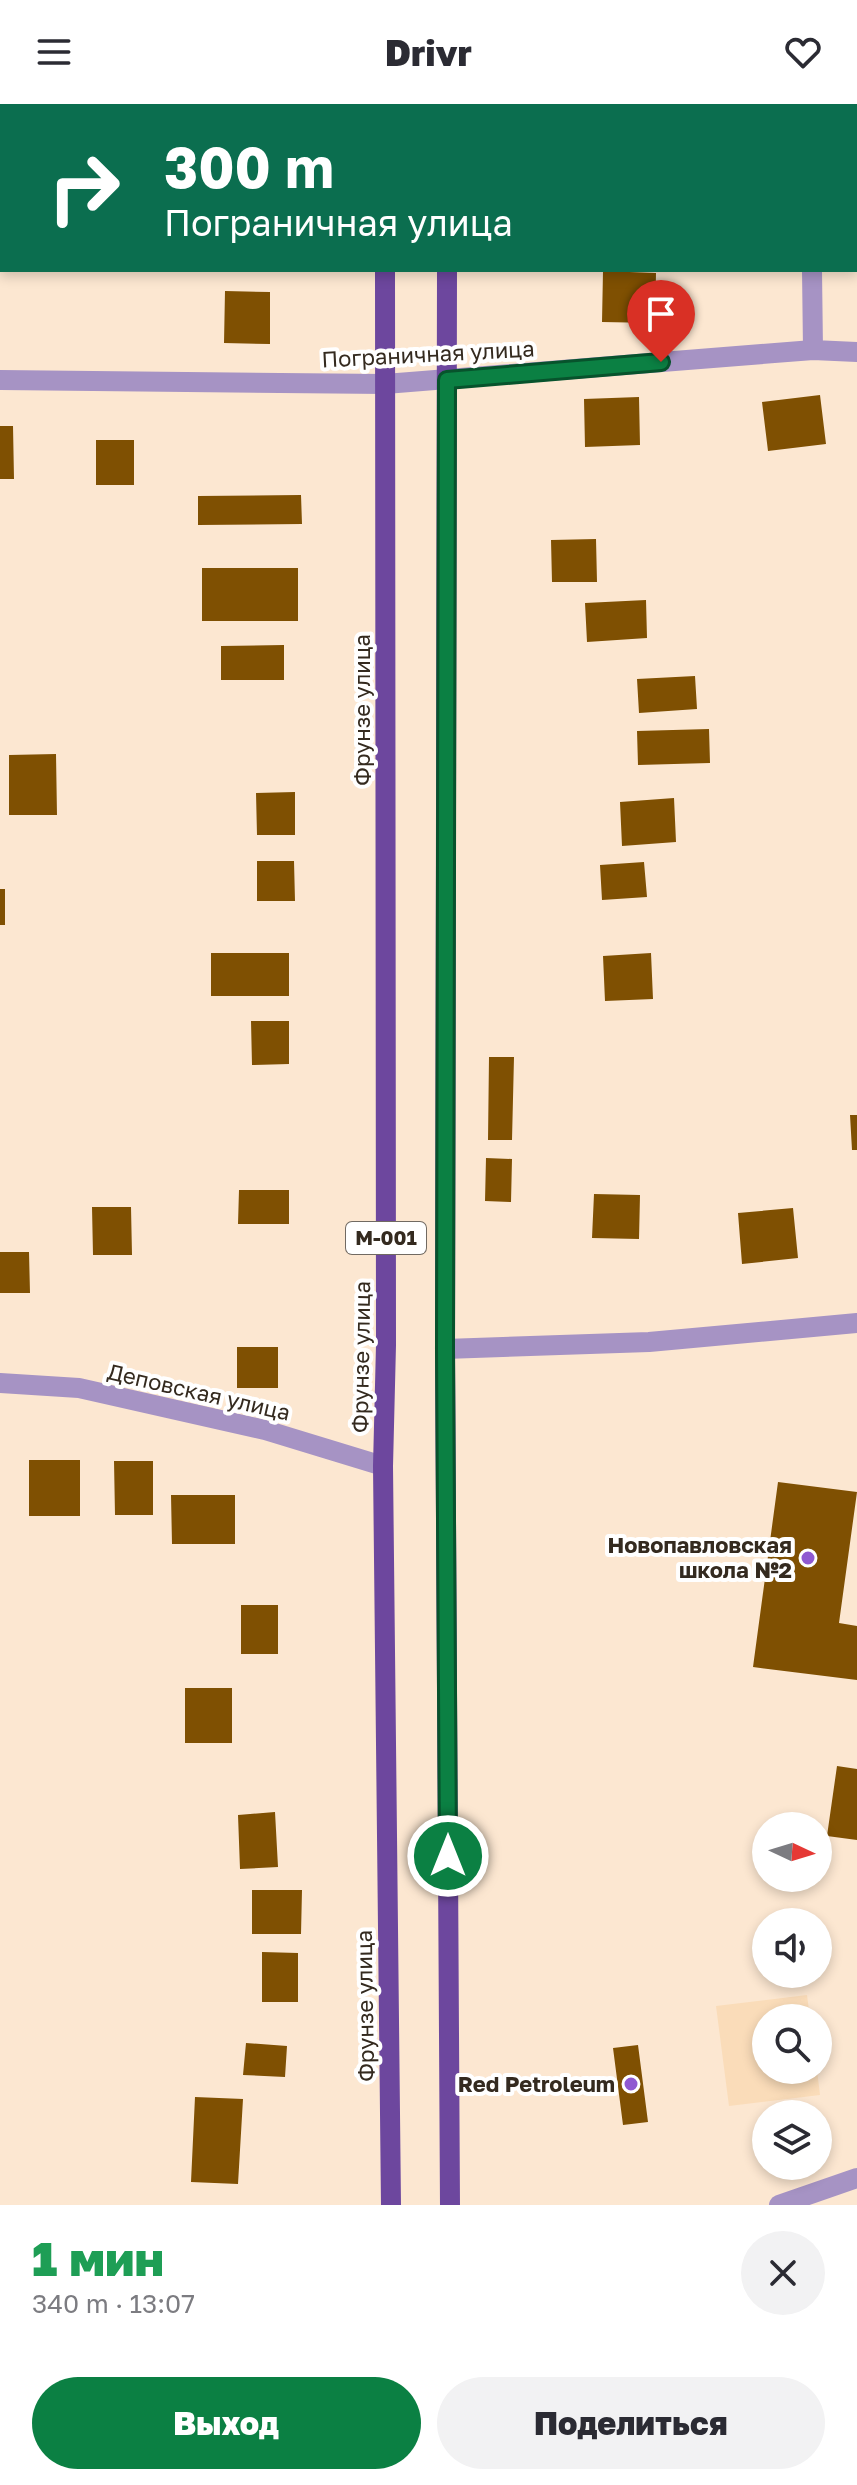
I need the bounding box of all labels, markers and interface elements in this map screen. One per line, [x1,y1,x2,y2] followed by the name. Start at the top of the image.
[32,30,76,74] icon: menu
[781,30,825,74] icon: heart
[385,31,472,74] text: Drivr
[164,133,334,200] text: 300 m
[32,136,136,240] icon: right
[164,201,513,244] text: Пограничная улица
[627,280,695,362] pin
[639,292,683,336] icon: arrive
[321,334,535,373] street label: Пограничная улица
[348,634,375,786] street label: Фрунзе улица
[346,1222,426,1254] road number: M-001
[346,1281,375,1433] street label: Фрунзе улица
[105,1357,293,1426] street label: Деповская улица
[608,1531,792,1583] place label: Новопавловская школа №2
[799,1549,817,1567] marker: Новопавловская школа №2
[752,1812,832,1892] north arrow
[752,1812,832,2180] map controls
[406,1814,490,1898] position arrow
[752,1908,832,1988] button: sound
[350,1930,379,2082] street label: Фрунзе улица
[752,2004,832,2084] button: search
[458,2070,615,2097] place label: Red Petroleum
[622,2075,640,2093] marker: Red Petroleum
[752,2100,832,2180] button: layers
[32,2229,164,2287] text: 1 мин
[741,2231,825,2315] button: close
[32,2288,195,2319] text: 340 m · 13:07
[32,2377,421,2469] button: Выход
[437,2377,825,2469] button: Поделиться

